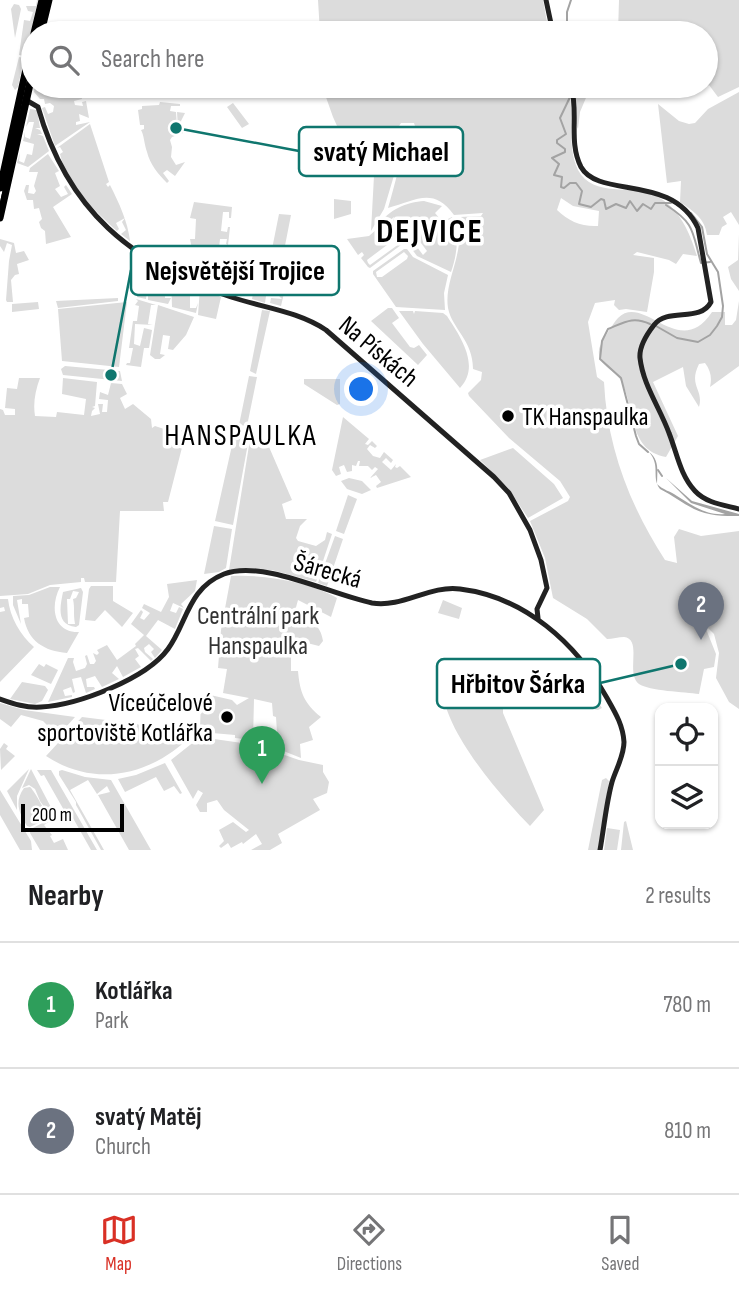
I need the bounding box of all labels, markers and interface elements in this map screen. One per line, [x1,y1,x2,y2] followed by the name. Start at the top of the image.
[21,21,718,98] search box
[45,41,83,79] icon: search
[101,44,204,75] text: Search here
[299,127,463,176] callout: svatý Michael
[313,136,449,169] text: svatý Michael
[376,212,484,252] district label: DEJVICE
[131,246,339,295] callout: Nejsvětější Trojice
[145,255,325,288] text: Nejsvětější Trojice
[332,310,424,394] street label: Na Pískách
[344,372,378,406] your location
[522,402,649,433] place label: TK Hanspaulka
[500,408,516,424] marker: TK Hanspaulka
[164,418,318,454] district label: HANSPAULKA
[290,547,365,596] street label: Šárecká
[678,582,724,640] pin: 2
[197,601,319,662] park label: Centrální park Hanspaulka
[437,659,600,708] callout: Hřbitov Šárka
[451,668,585,701] text: Hřbitov Šárka
[37,688,213,749] place label: Víceúčelové sportoviště Kotlářka
[655,703,718,829] map controls
[655,703,718,766] button: locate
[219,709,235,725] marker: Víceúčelové sportoviště Kotlářka
[239,726,285,784] pin: 1
[655,766,718,829] button: layers
[21,801,124,833] scale bar
[32,804,72,827] text: 200 m
[28,878,104,914] text: Nearby
[645,882,711,910] text: 2 results
[95,976,173,1007] text: Kotlářka
[46,991,56,1019] text: 1
[663,991,711,1019] text: 780 m
[95,1007,129,1035] text: Park
[95,1102,202,1133] text: svatý Matěj
[46,1117,56,1145] text: 2
[664,1117,711,1145] text: 810 m
[95,1133,151,1161] text: Church
[100,1211,138,1276] tab: Map
[337,1211,402,1276] tab: Directions
[601,1211,639,1276] tab: Saved

